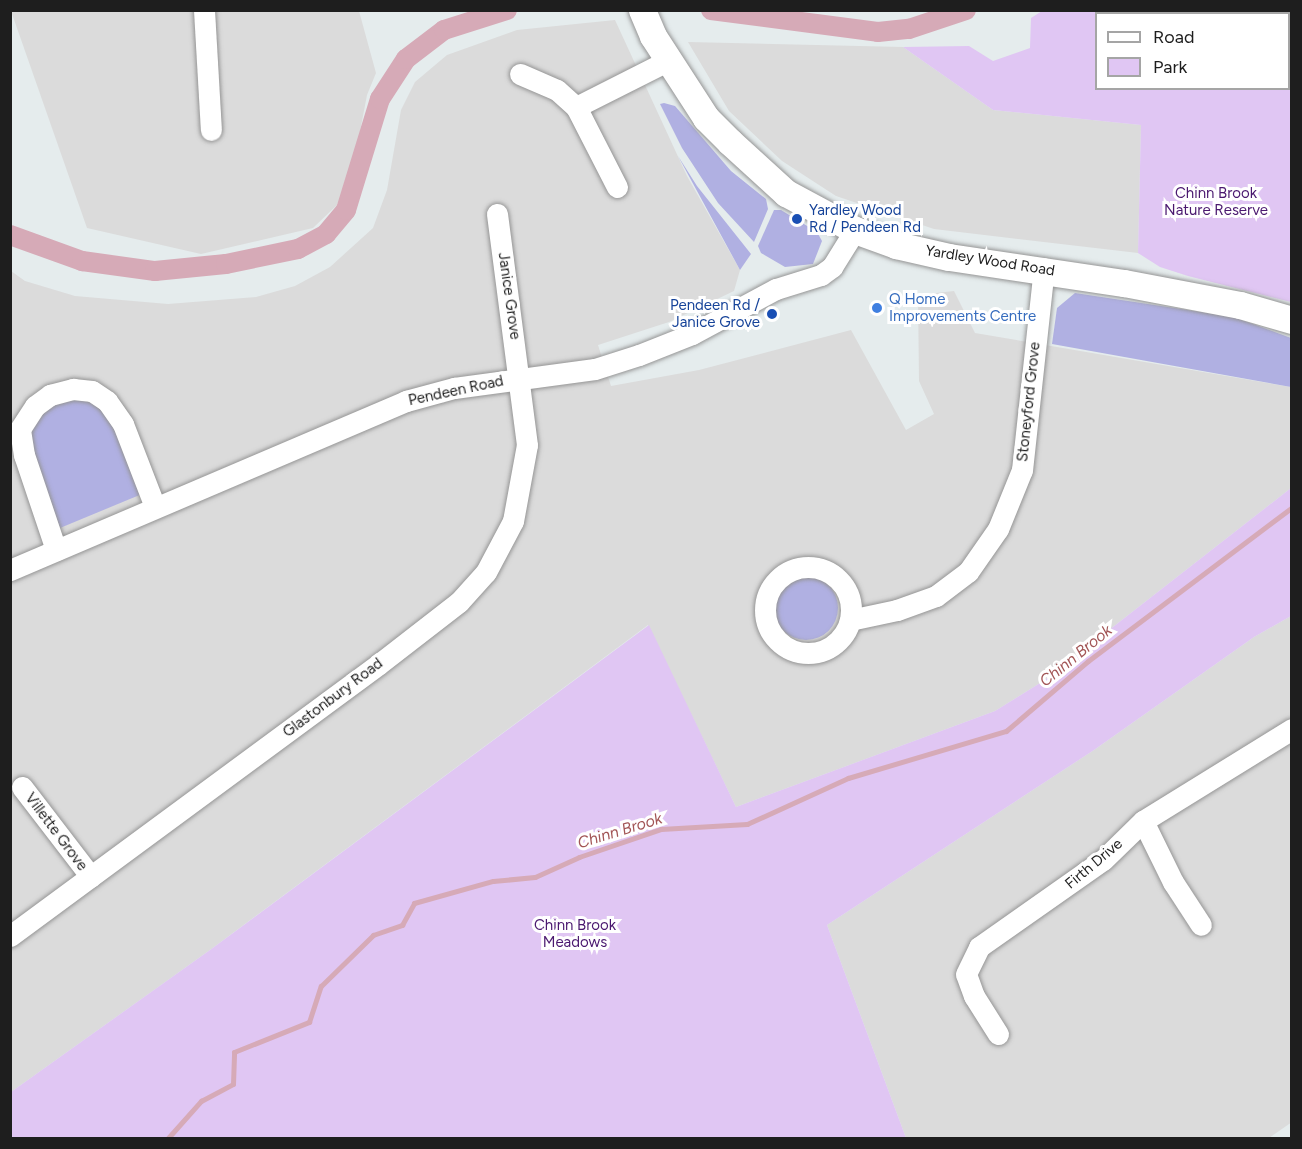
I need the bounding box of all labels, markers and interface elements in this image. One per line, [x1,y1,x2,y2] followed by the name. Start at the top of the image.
[1095,12,1290,90] legend
[1153,26,1194,48] text: Road
[1153,56,1187,78] text: Park
[1164,184,1268,219] park label: Chinn Brook Nature Reserve
[809,201,921,236] place label: Yardley Wood Rd / Pendeen Rd
[790,212,804,226] marker: Yardley Wood Rd / Pendeen Rd
[924,242,1056,280] street label: Yardley Wood Road
[494,251,524,341] street label: Janice Grove
[889,290,1036,325] place label: Q Home Improvements Centre
[670,296,760,331] place label: Pendeen Rd / Janice Grove
[870,301,884,315] marker: Q Home Improvements Centre
[765,307,779,321] marker: Pendeen Rd / Janice Grove
[1014,341,1044,463] street label: Stoneyford Grove
[407,372,505,410] street label: Pendeen Road
[1036,621,1116,691] water label: Chinn Brook
[280,655,386,741] street label: Glastonbury Road
[21,790,91,874] street label: Villette Grove
[575,809,665,853] water label: Chinn Brook
[1062,835,1126,893] street label: Firth Drive
[534,916,616,951] park label: Chinn Brook Meadows

